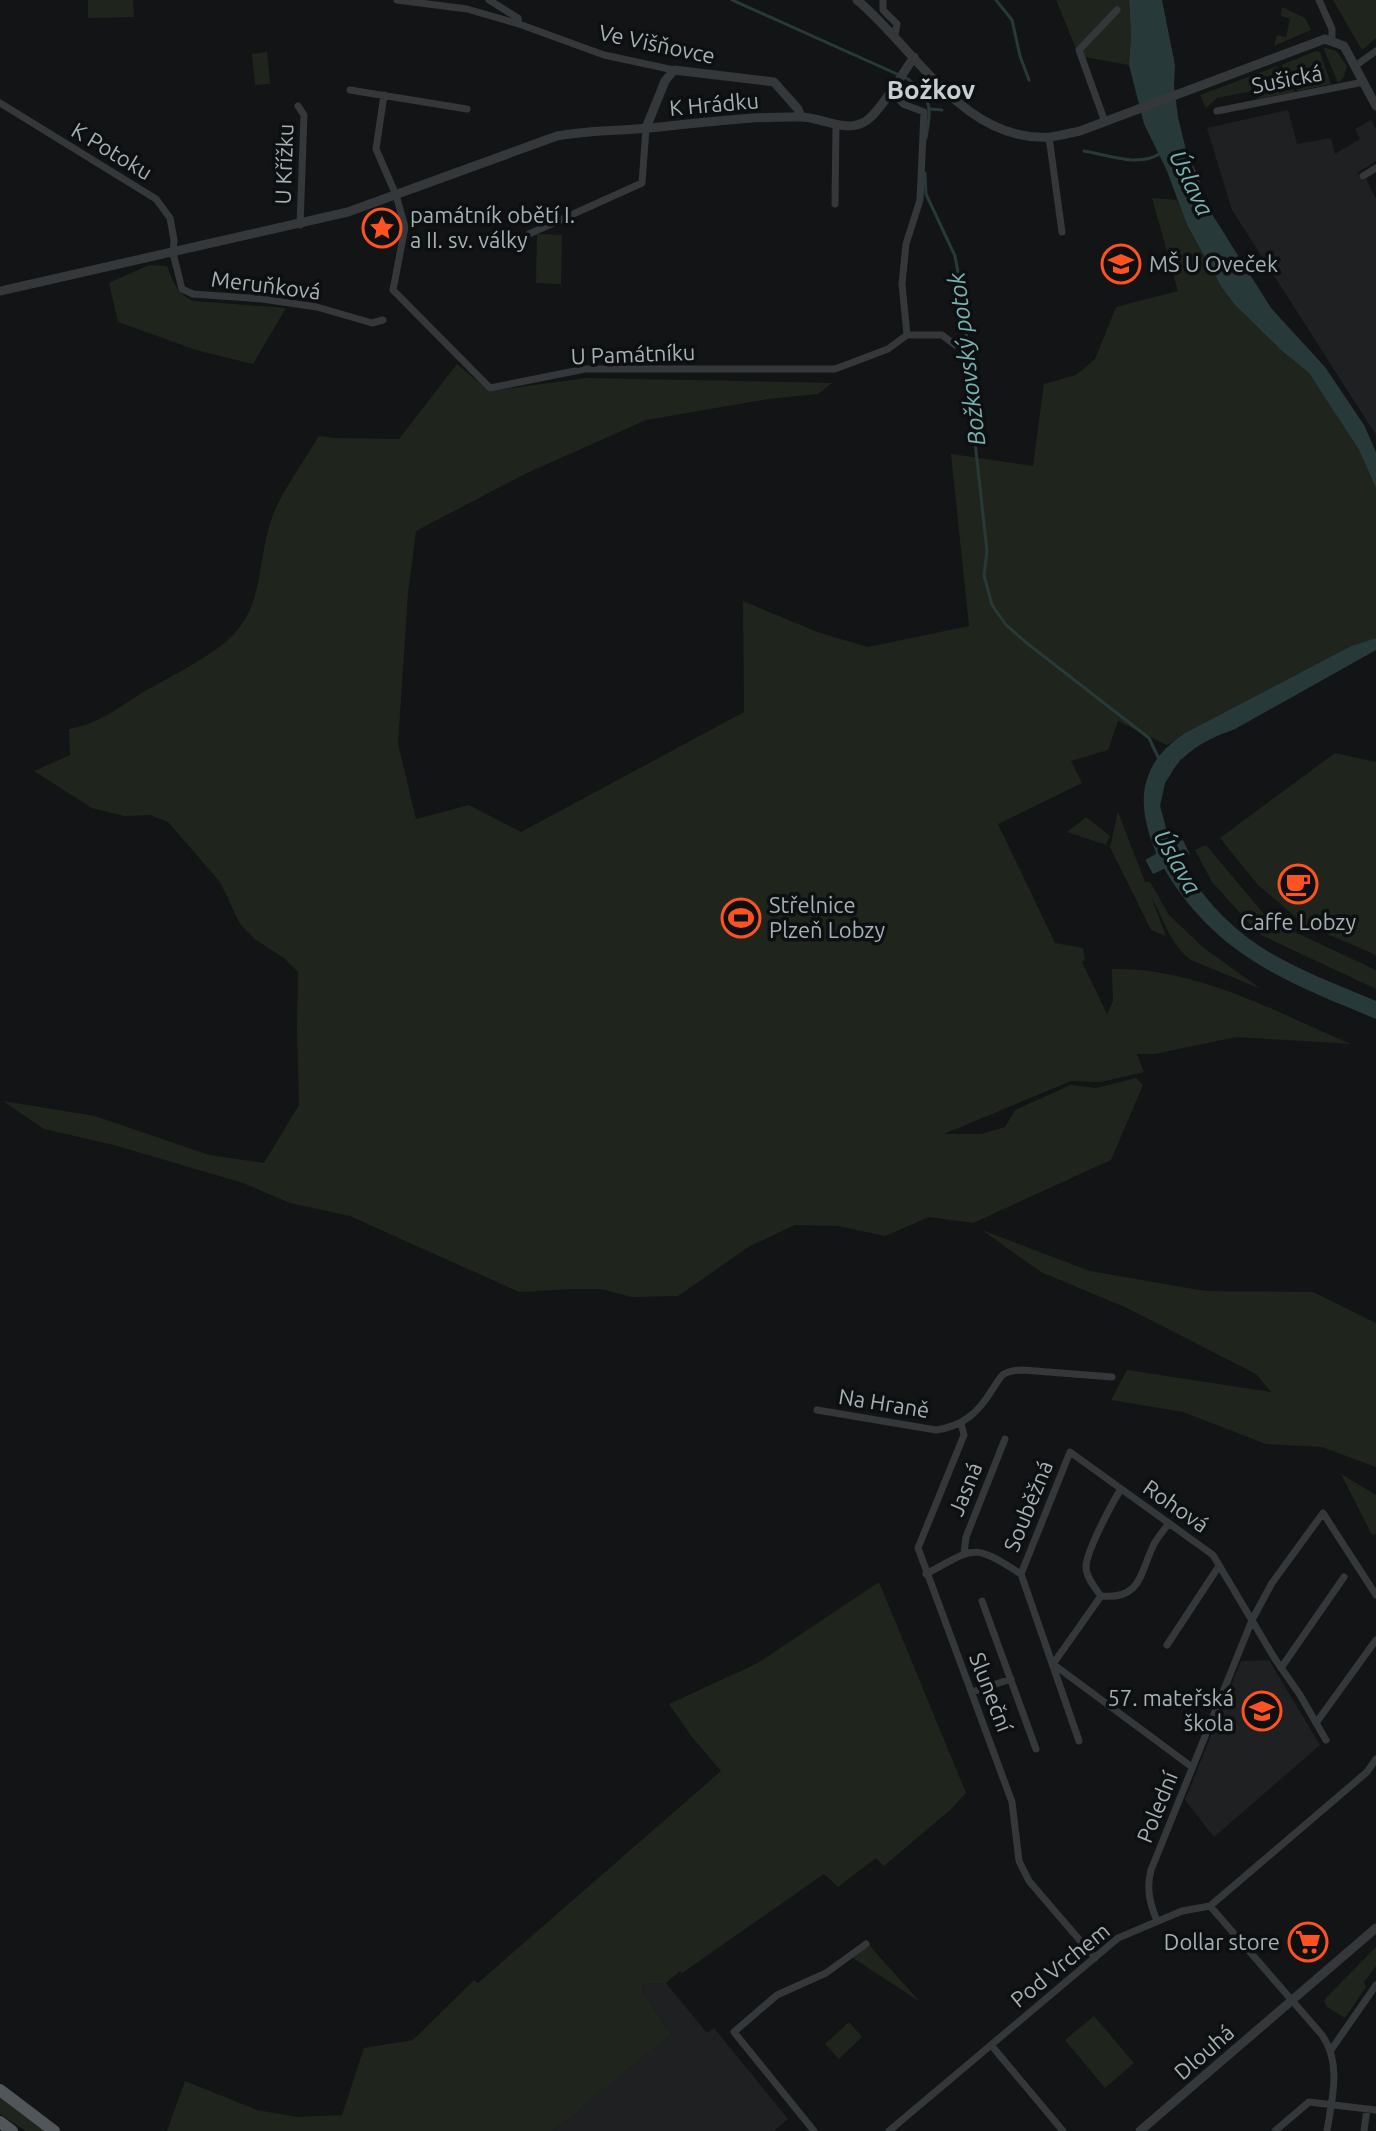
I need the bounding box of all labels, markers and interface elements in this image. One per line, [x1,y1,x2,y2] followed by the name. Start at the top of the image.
[597,19,718,68] street label: Ve Višňovce
[1249,59,1324,98] street label: Sušická
[887,75,975,104] district label: Božkov
[668,87,760,120] street label: K Hrádku
[68,117,157,184] street label: K Potoku
[270,123,297,205] street label: U Křížku
[1164,145,1220,220] water label: Úslava
[410,202,575,252] place label: památník obětí I. a II. sv. války
[361,207,403,249] place icon: památník obětí I. a II. sv. války
[1100,243,1142,285] school or university icon: MŠ U Oveček
[1149,251,1278,276] place label: MŠ U Oveček
[210,265,322,304] street label: Meruňková
[942,270,991,447] water label: Božkovský potok
[570,339,696,368] street label: U Památníku
[1148,824,1207,899] water label: Úslava
[1277,863,1319,905] cafe icon: Caffe Lobzy
[769,892,886,942] place label: Střelnice Plzeň Lobzy
[720,897,762,939] sports icon: Střelnice Plzeň Lobzy
[1240,909,1357,934] place label: Caffe Lobzy
[837,1383,931,1422] street label: Na Hraně
[998,1457,1057,1555] street label: Souběžná
[943,1458,987,1519] street label: Jasná
[1139,1474,1214,1537] street label: Rohová
[965,1649,1018,1736] street label: Sluneční
[1107,1685,1234,1735] place label: 57. mateřská škola
[1241,1690,1283,1732] school or university icon: 57. mateřská škola
[1131,1767,1182,1846] street label: Polední
[1005,1917,1114,2012] street label: Pod Vrchem
[1287,1921,1329,1963] supermarket icon: Dollar store
[1164,1929,1280,1954] place label: Dollar store
[1169,2019,1239,2084] street label: Dlouhá

